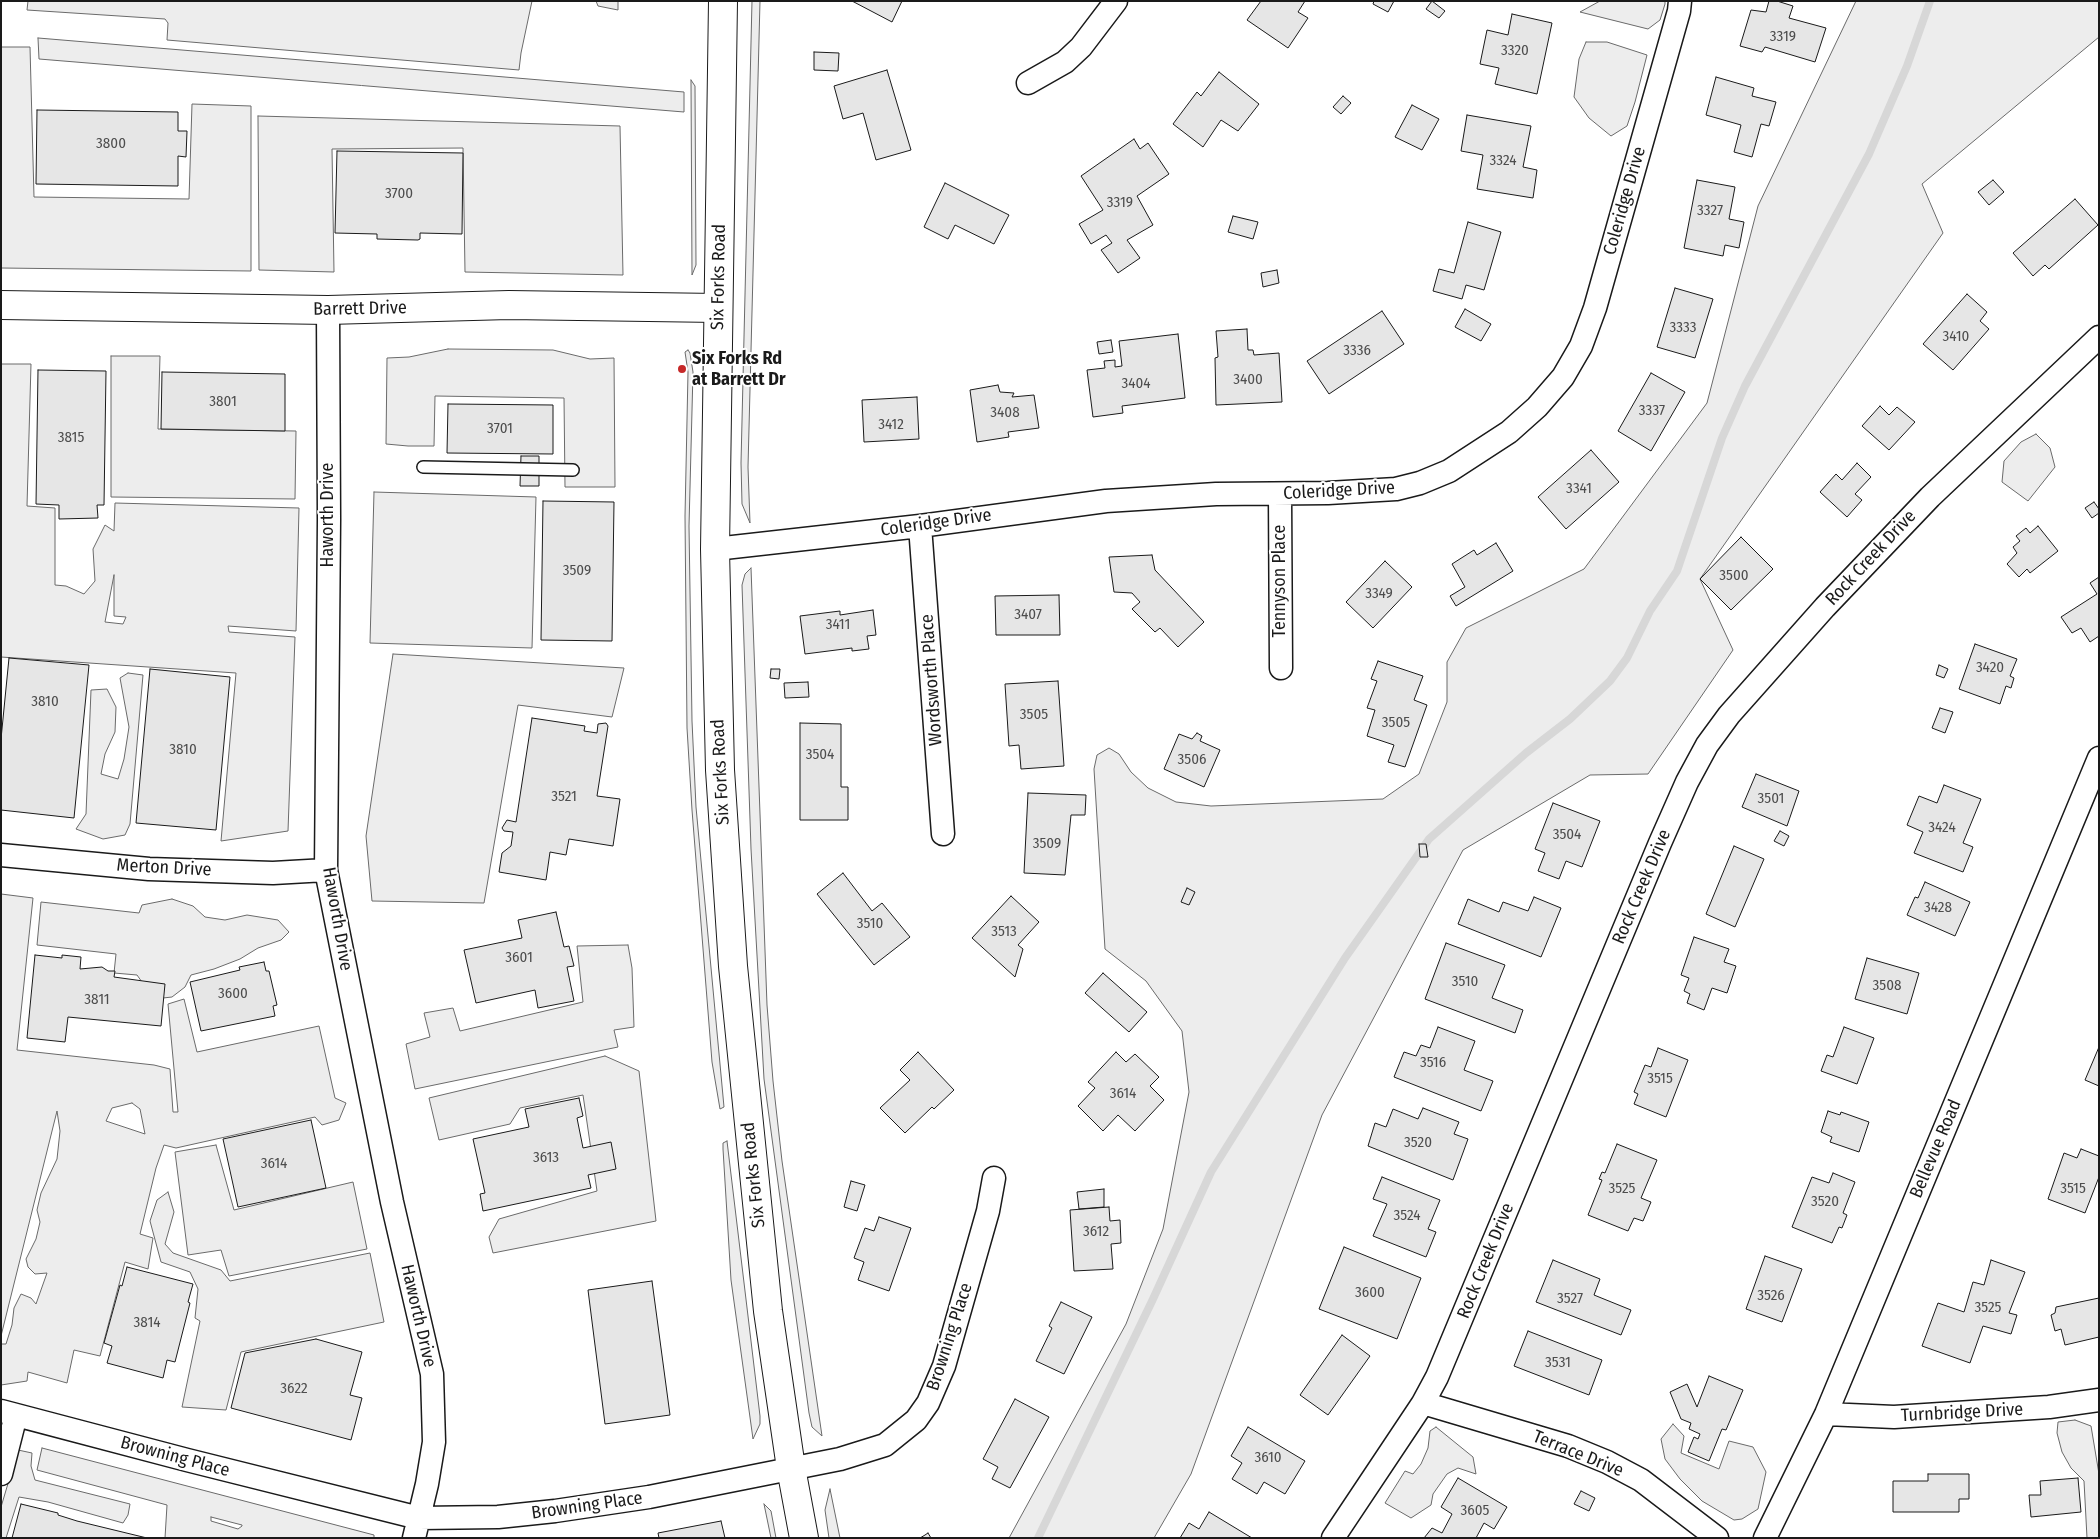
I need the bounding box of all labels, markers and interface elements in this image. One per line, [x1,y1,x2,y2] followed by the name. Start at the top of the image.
[1770,28,1796,46] house number: 3319
[1501,42,1529,60] house number: 3320
[96,135,126,153] house number: 3800
[1599,144,1651,258] street label: Coleridge Drive
[1490,152,1516,170] house number: 3324
[385,185,413,203] house number: 3700
[1107,194,1133,212] house number: 3319
[1697,202,1723,220] house number: 3327
[707,224,731,330] street label: Six Forks Road
[313,297,407,321] street label: Barrett Drive
[1669,319,1697,337] house number: 3333
[1943,328,1969,346] house number: 3410
[1343,342,1371,360] house number: 3336
[692,348,786,390] place label: Six Forks Rd at Barrett Dr
[676,363,688,375] marker: Six Forks Rd at Barrett Dr
[1233,371,1263,389] house number: 3400
[1121,375,1151,393] house number: 3404
[209,393,237,411] house number: 3801
[1639,402,1665,420] house number: 3337
[990,404,1020,422] house number: 3408
[878,416,904,434] house number: 3412
[487,420,513,438] house number: 3701
[58,429,84,447] house number: 3815
[317,463,339,567] street label: Haworth Drive
[1283,477,1395,505] street label: Coleridge Drive
[1566,480,1592,498] house number: 3341
[879,505,993,541] street label: Coleridge Drive
[1821,506,1921,610] street label: Rock Creek Drive
[1269,525,1291,637] street label: Tennyson Place
[563,562,591,580] house number: 3509
[1719,567,1749,585] house number: 3500
[1365,585,1393,603] house number: 3349
[1014,606,1042,624] house number: 3407
[917,613,947,747] street label: Wordsworth Place
[826,616,850,634] house number: 3411
[1976,659,2004,677] house number: 3420
[31,693,59,711] house number: 3810
[1020,706,1048,724] house number: 3505
[1382,714,1410,732] house number: 3505
[707,718,735,826] street label: Six Forks Road
[169,741,197,759] house number: 3810
[806,746,834,764] house number: 3504
[1178,751,1206,769] house number: 3506
[551,788,577,806] house number: 3521
[1758,790,1784,808] house number: 3501
[1928,819,1956,837] house number: 3424
[1553,826,1581,844] house number: 3504
[1608,826,1676,948] street label: Rock Creek Drive
[1033,835,1061,853] house number: 3509
[116,855,212,881] street label: Merton Drive
[317,865,357,973] street label: Haworth Drive
[1924,899,1952,917] house number: 3428
[857,915,883,933] house number: 3510
[991,923,1017,941] house number: 3513
[505,949,533,967] house number: 3601
[1452,973,1478,991] house number: 3510
[1873,977,1901,995] house number: 3508
[218,985,248,1003] house number: 3600
[84,991,110,1009] house number: 3811
[1420,1054,1446,1072] house number: 3516
[1647,1070,1673,1088] house number: 3515
[1110,1085,1136,1103] house number: 3614
[1906,1097,1966,1201] street label: Bellevue Road
[738,1121,770,1229] street label: Six Forks Road
[1404,1134,1432,1152] house number: 3520
[533,1149,559,1167] house number: 3613
[261,1155,287,1173] house number: 3614
[1609,1180,1635,1198] house number: 3525
[2060,1180,2086,1198] house number: 3515
[1811,1193,1839,1211] house number: 3520
[1453,1200,1519,1322] street label: Rock Creek Drive
[1393,1207,1421,1225] house number: 3524
[1083,1223,1109,1241] house number: 3612
[396,1262,440,1370] street label: Haworth Drive
[922,1280,978,1394] street label: Browning Place
[1355,1284,1385,1302] house number: 3600
[1757,1287,1785,1305] house number: 3526
[1557,1290,1583,1308] house number: 3527
[1975,1299,2001,1317] house number: 3525
[134,1314,160,1332] house number: 3814
[1545,1354,1571,1372] house number: 3531
[280,1380,308,1398] house number: 3622
[1900,1399,2024,1427] street label: Turnbridge Drive
[1530,1426,1626,1482] street label: Terrace Drive
[118,1432,232,1482] street label: Browning Place
[1254,1449,1282,1467] house number: 3610
[530,1488,644,1524] street label: Browning Place
[1461,1502,1489,1520] house number: 3605

